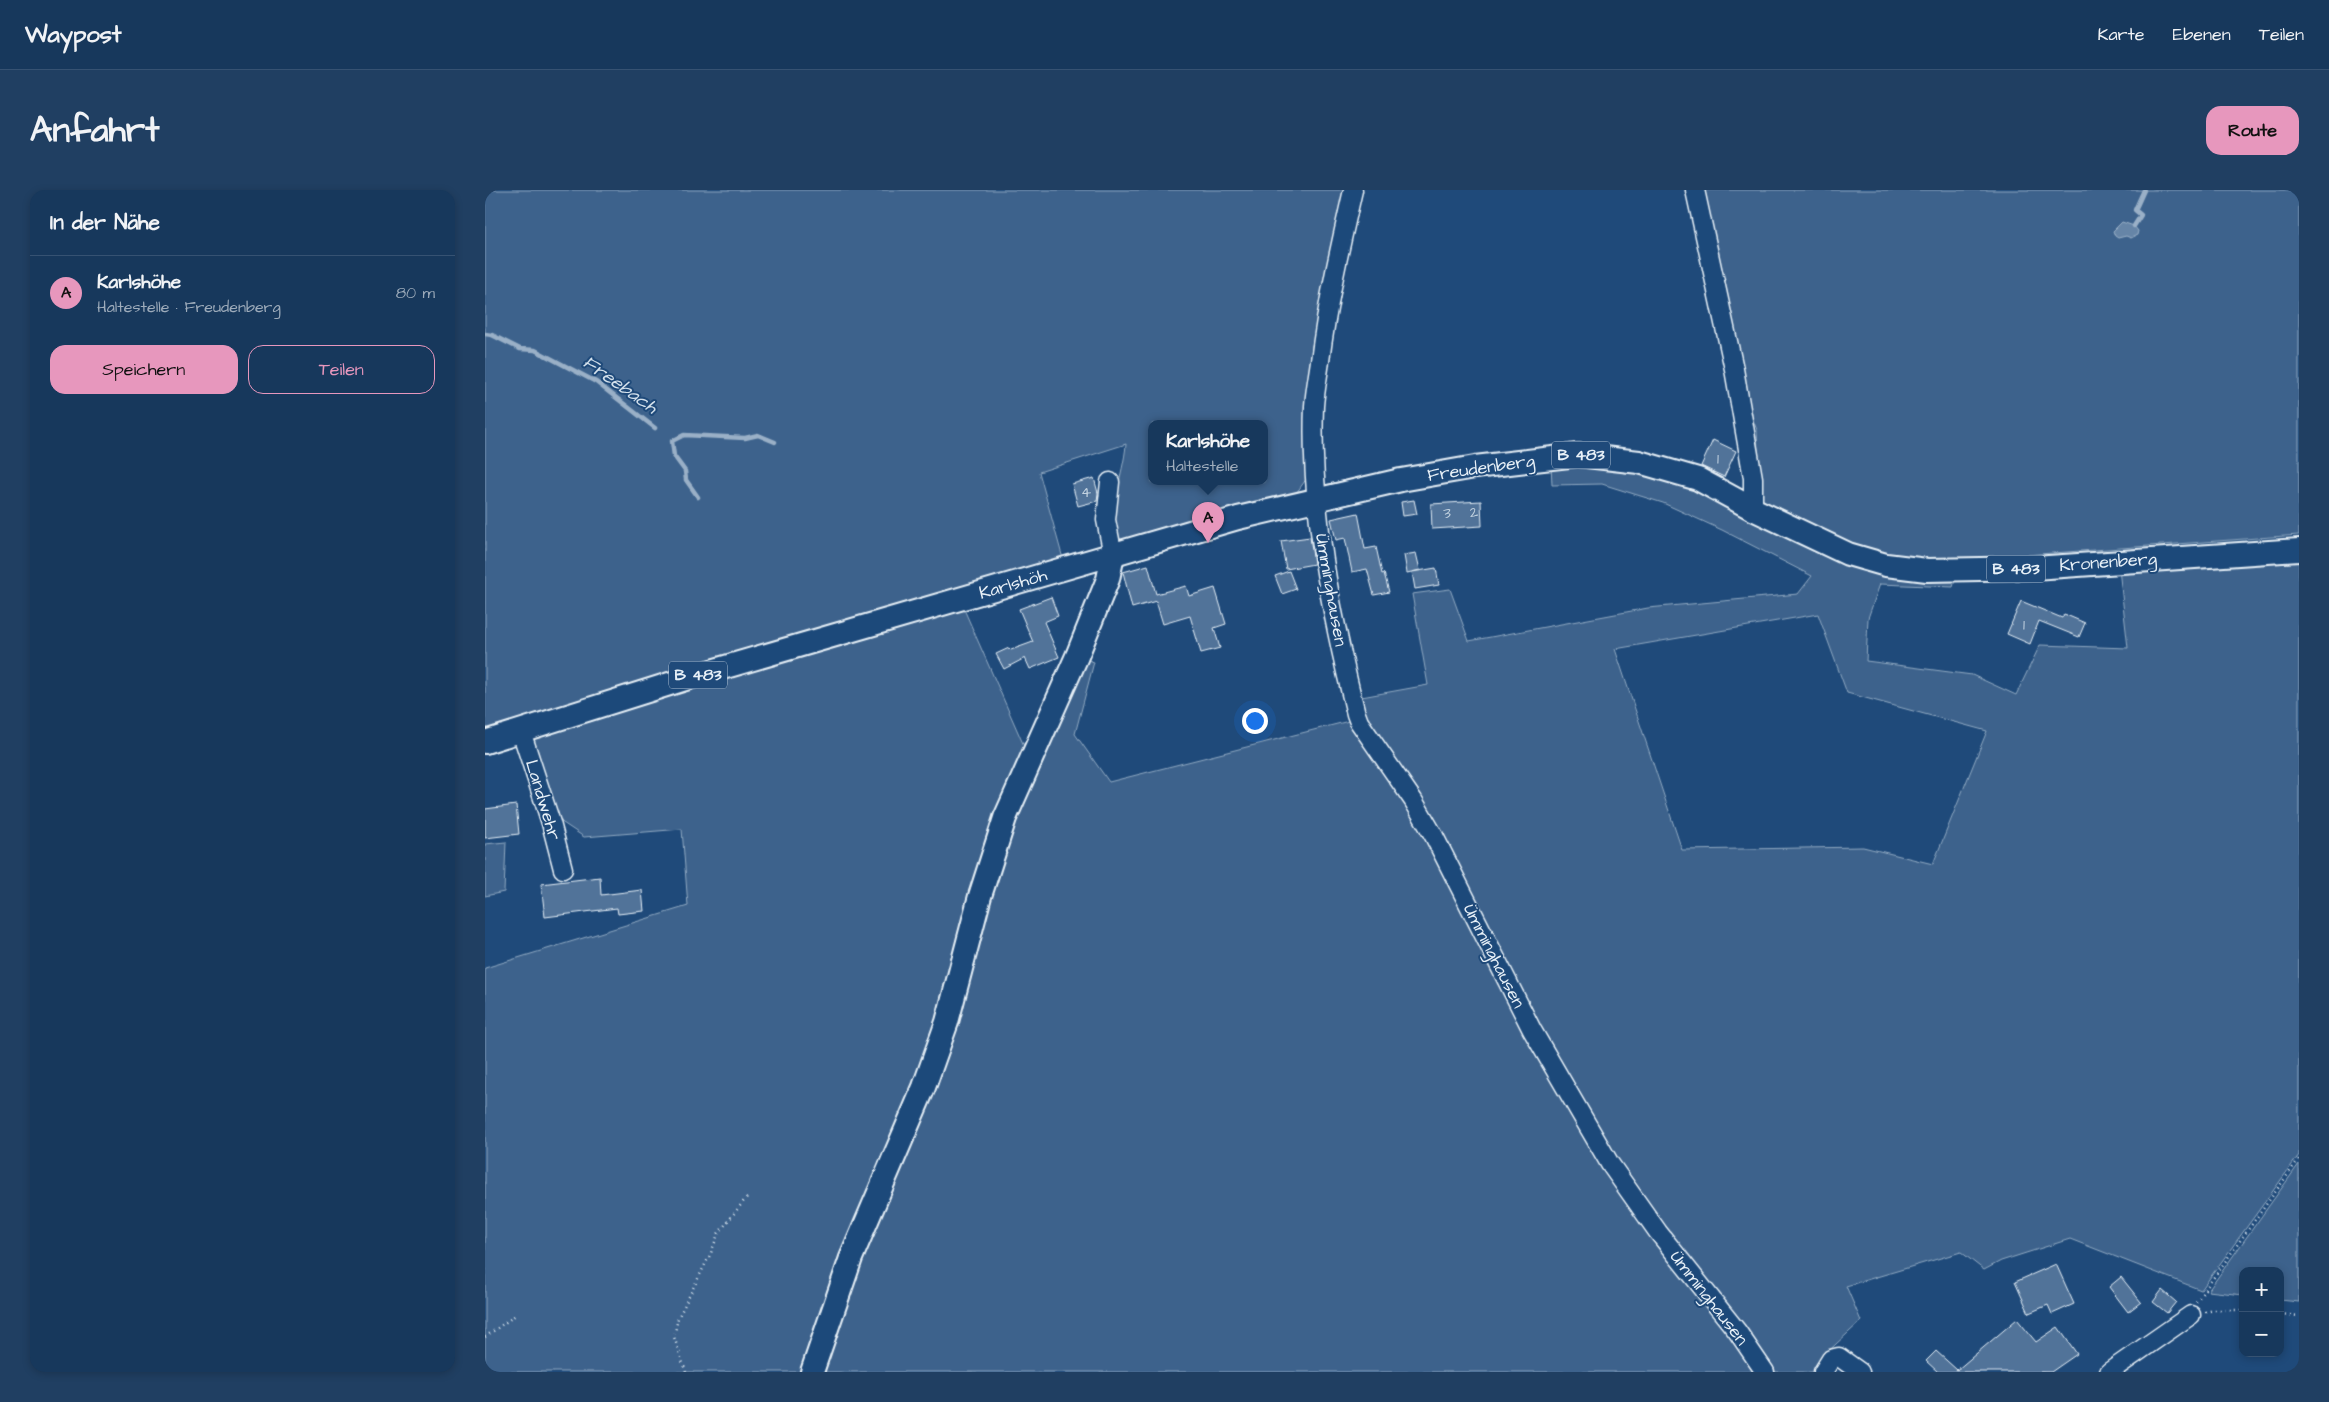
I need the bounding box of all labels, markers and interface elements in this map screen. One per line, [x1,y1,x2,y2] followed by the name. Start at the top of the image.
[25,18,122,52] text: Waypost
[2097,22,2145,47] text: Karte
[2173,22,2231,47] text: Ebenen
[2259,22,2304,47] text: Teilen
[30,106,159,155] text: Anfahrt
[2206,106,2299,155] button: Route
[50,208,160,237] text: In der Nähe
[97,269,181,296] text: Karlshöhe
[61,282,71,304] text: A
[396,282,435,304] text: 80 m
[97,296,281,318] text: Haltestelle · Freudenberg
[50,345,238,394] button: Speichern
[248,345,435,394] button: Teilen
[577,349,664,422] water label: Freebach
[1148,420,1268,485] popup
[1166,428,1250,455] text: Karlshöhe
[1552,442,1610,468] road number: B 483
[1426,448,1537,489] street label: Freudenberg
[1717,449,1719,470] house number: 1
[1166,455,1238,477] text: Haltestelle
[1081,482,1091,503] house number: 4
[1192,502,1224,543] pin: A
[1470,502,1479,523] house number: 2
[1443,503,1451,524] house number: 3
[1308,532,1353,649] street label: Ümminghausen
[2058,546,2158,579] street label: Kronenberg
[1987,556,2045,582] road number: B 483
[976,562,1050,606] street label: Karlshöh
[2023,615,2025,636] house number: 1
[669,662,727,688] road number: B 483
[1242,708,1268,734] your location
[519,757,567,843] street label: Landwehr
[1456,899,1531,1013] street label: Ümminghausen
[1663,1245,1754,1351] street label: Ümminghausen
[2239,1267,2284,1357] map controls
[2239,1267,2284,1312] button: +
[2239,1312,2284,1357] button: −

